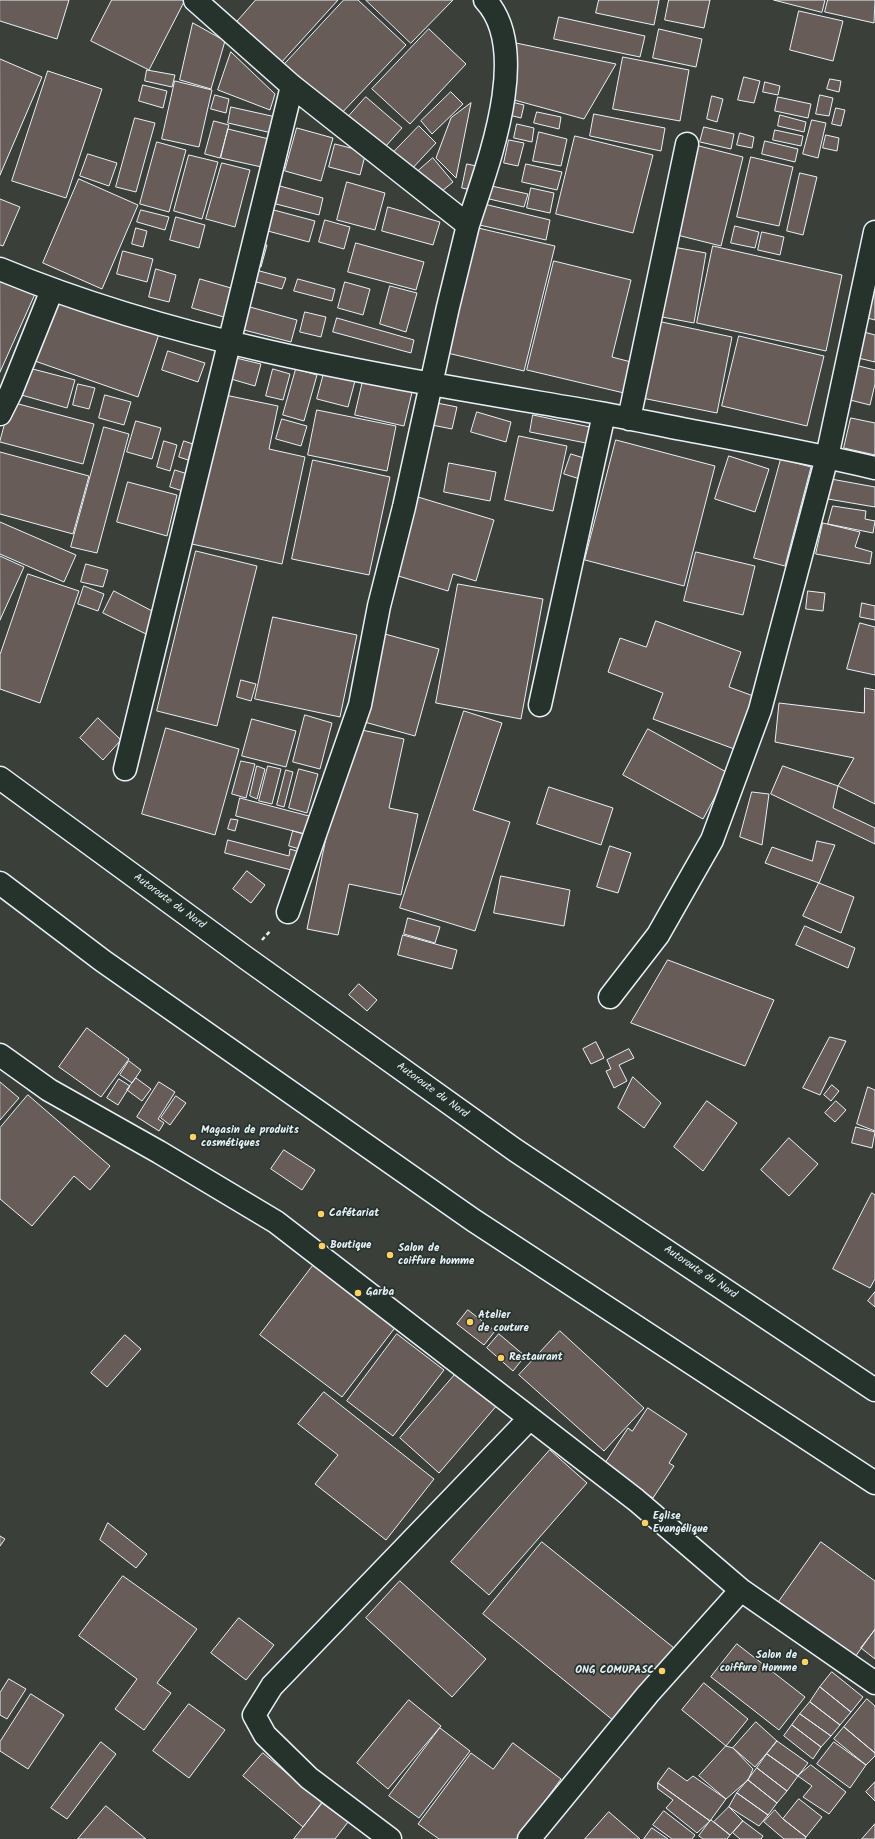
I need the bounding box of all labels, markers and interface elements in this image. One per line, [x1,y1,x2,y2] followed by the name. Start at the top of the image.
[131,872,207,932] street label: Autoroute du Nord
[394,1061,470,1121] street label: Autoroute du Nord
[201,1124,299,1150] place label: Magasin de produits cosmétiques
[188,1132,198,1142] marker: Magasin de produits cosmétiques
[329,1207,379,1221] place label: Cafétariat
[316,1209,326,1219] marker: Cafétariat
[330,1239,371,1253] place label: Boutique
[317,1241,327,1251] marker: Boutique
[398,1242,474,1268] place label: Salon de coiffure homme
[661,1244,739,1302] street label: Autoroute du Nord
[385,1250,395,1260] marker: Salon de coiffure homme
[366,1286,394,1300] place label: Garba
[353,1288,363,1298] marker: Garba
[478,1309,529,1335] place label: Atelier de couture
[465,1317,475,1327] marker: Atelier de couture
[509,1351,563,1365] place label: Restaurant
[496,1353,506,1363] marker: Restaurant
[653,1510,708,1536] place label: Eglise Evangélique
[640,1518,650,1528] marker: Eglise Evangélique
[720,1649,797,1675] place label: Salon de coiffure Homme
[800,1657,810,1667] marker: Salon de coiffure Homme
[575,1664,654,1678] place label: ONG COMUPASC
[657,1666,667,1676] marker: ONG COMUPASC

